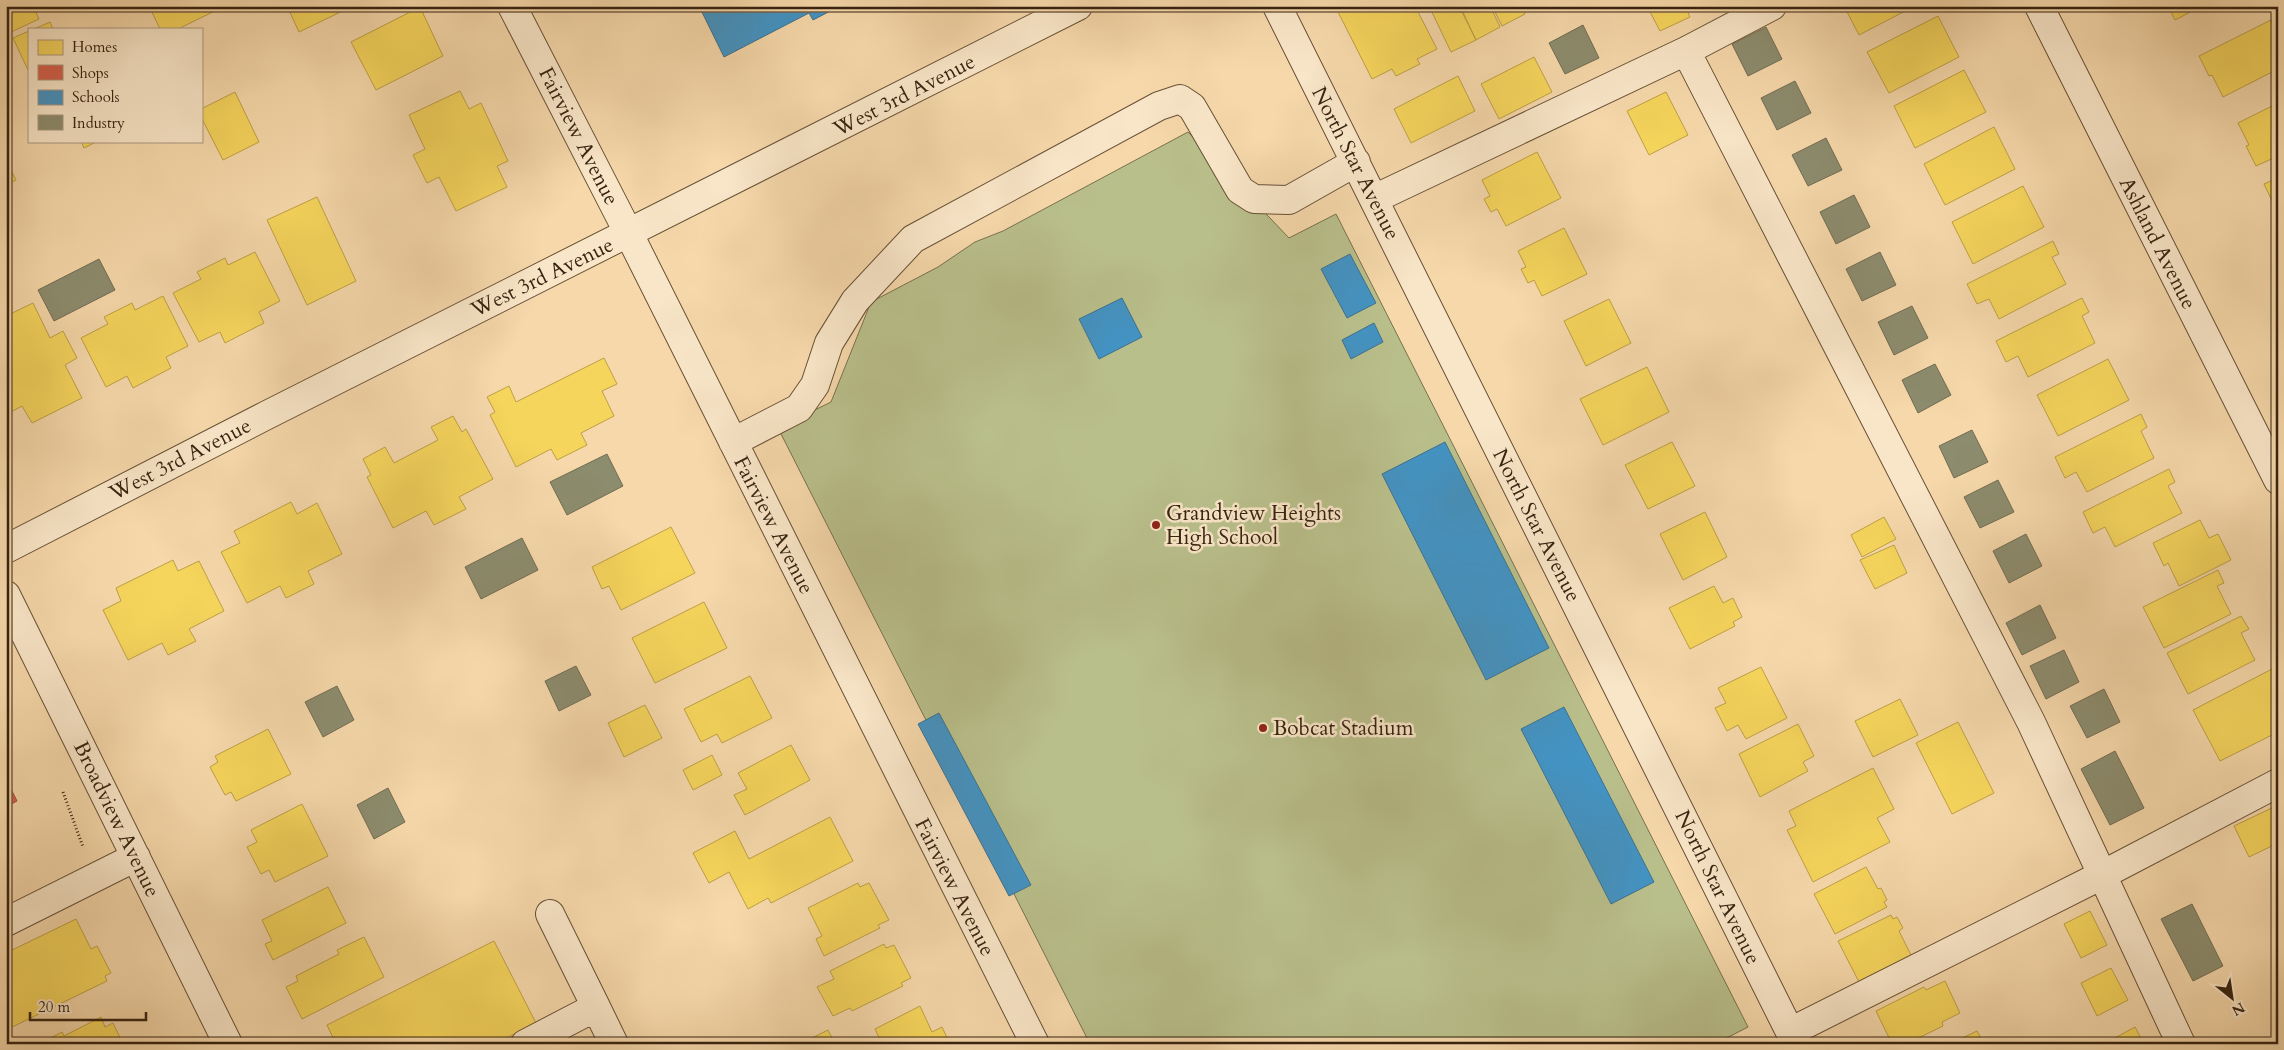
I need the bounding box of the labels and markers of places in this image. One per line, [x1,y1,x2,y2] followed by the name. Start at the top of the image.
[1166,499,1341,552] place label: Grandview Heights High School
[1150,519,1162,531] marker: Grandview Heights High School
[1273,714,1414,743] place label: Bobcat Stadium
[1257,722,1269,734] marker: Bobcat Stadium

